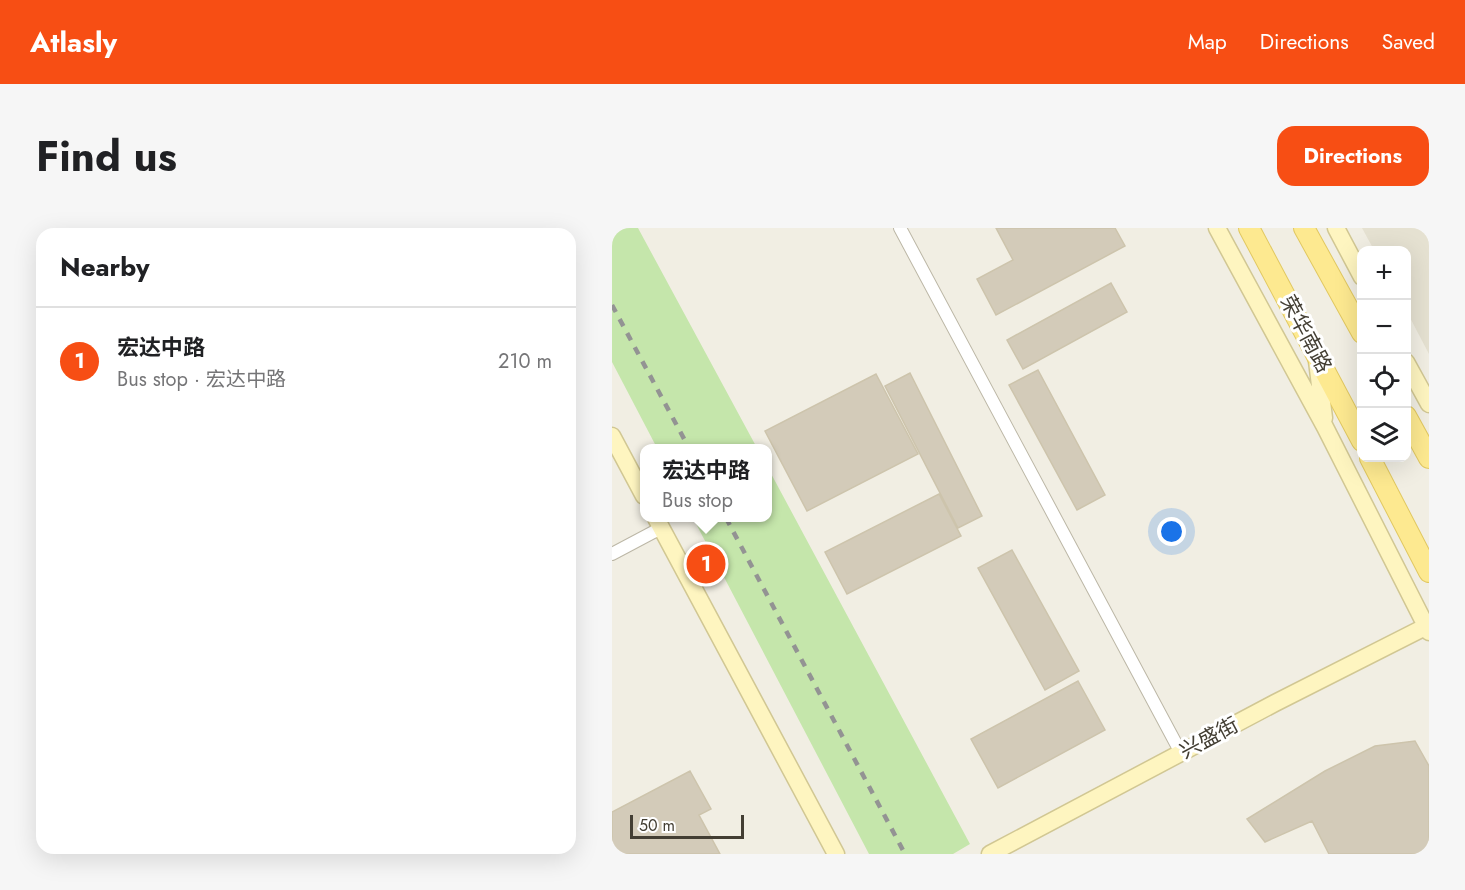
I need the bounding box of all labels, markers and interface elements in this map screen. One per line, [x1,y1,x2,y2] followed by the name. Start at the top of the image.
[30,22,117,63] text: Atlasly
[1188,27,1227,57] text: Map
[1260,27,1349,57] text: Directions
[1382,27,1435,57] text: Saved
[36,126,177,187] text: Find us
[1277,126,1429,186] button: Directions
[1357,246,1411,462] map controls
[1357,246,1411,300] button: +
[60,248,149,286] text: Nearby
[1273,290,1339,378] street label: 荣华南路
[1357,300,1411,354] button: −
[117,331,205,363] text: 宏达中路
[74,347,85,376] text: 1
[498,347,552,376] text: 210 m
[1357,354,1411,408] button: locate
[117,365,286,394] text: Bus stop · 宏达中路
[1357,408,1411,462] button: layers
[640,444,772,522] popup
[662,454,750,486] text: 宏达中路
[662,486,733,515] text: Bus stop
[1157,517,1186,546] your location
[686,542,725,586] pin: 1
[1174,710,1244,766] street label: 兴盛街
[630,812,744,840] scale bar
[639,814,675,837] text: 50 m

